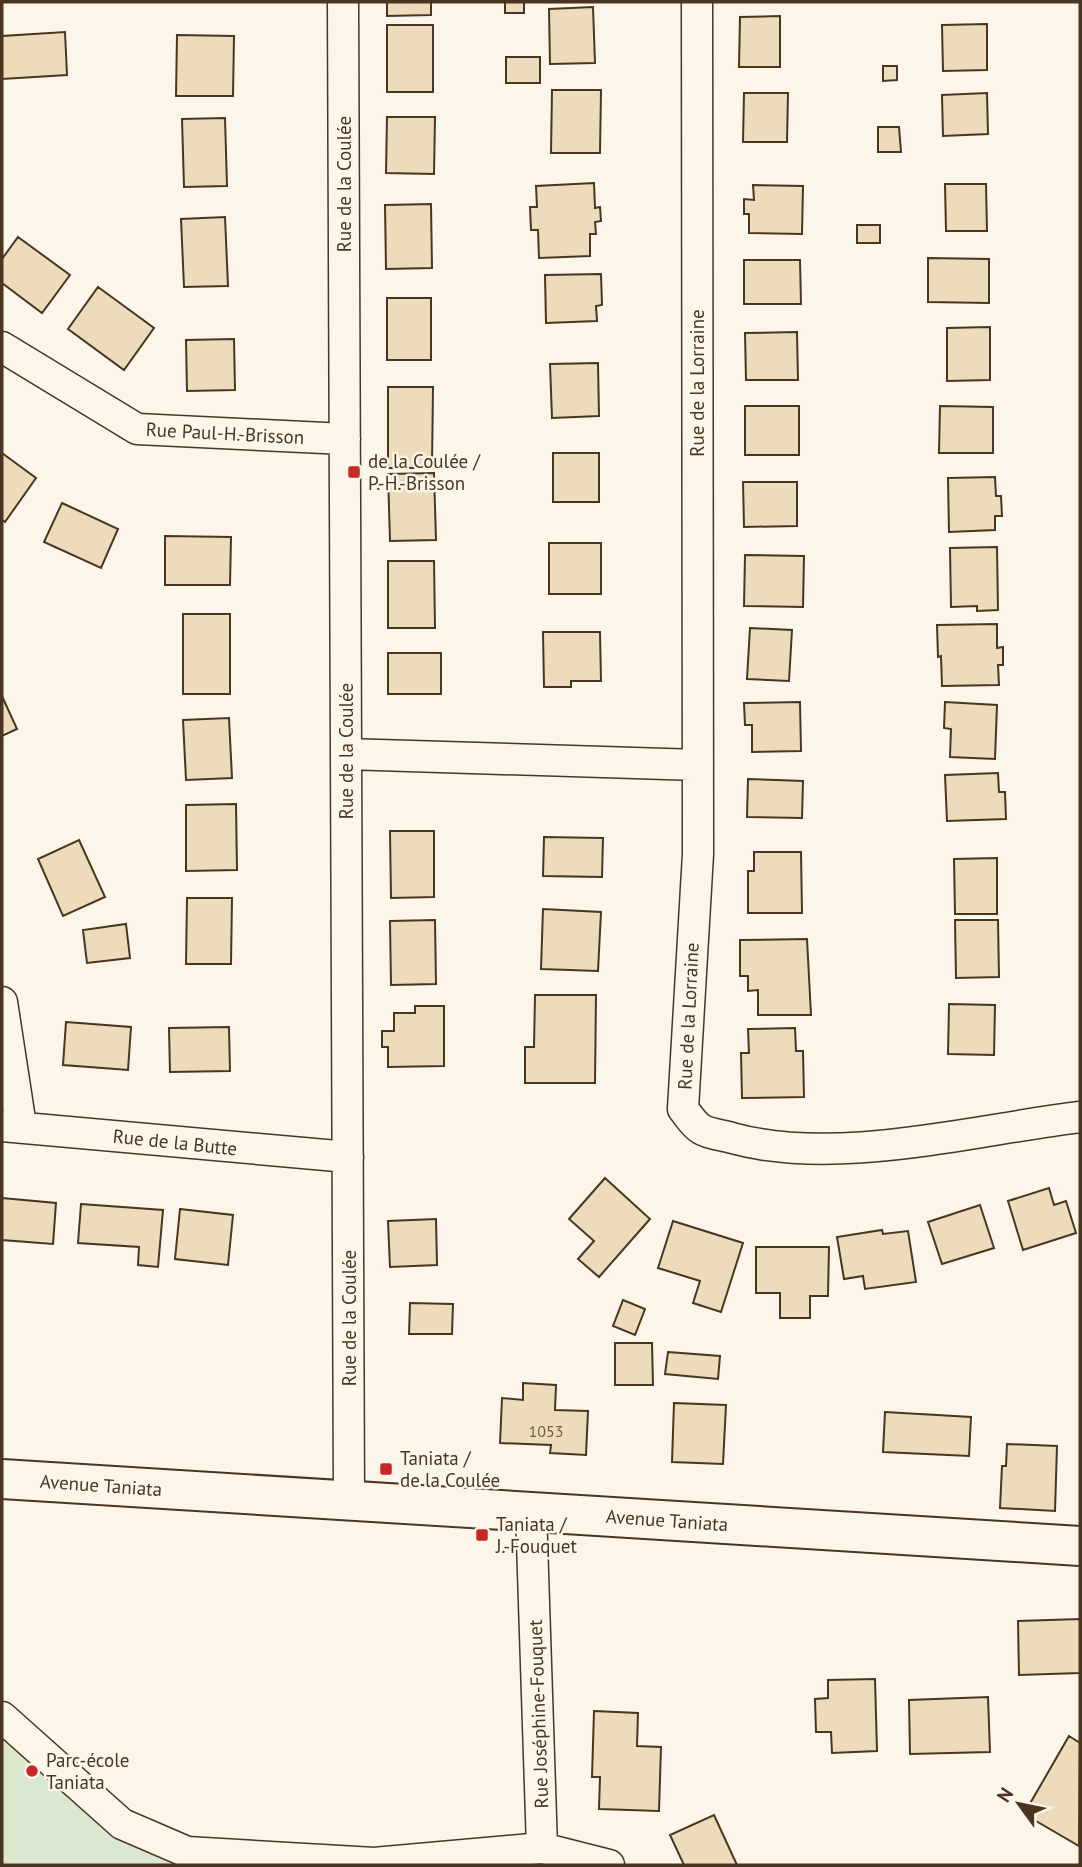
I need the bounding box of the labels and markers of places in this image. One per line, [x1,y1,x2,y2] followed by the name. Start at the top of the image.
[368,449,481,495] place label: de la Coulée / P.-H.-Brisson
[346,464,362,480] marker: de la Coulée / P.-H.-Brisson
[400,1446,500,1492] place label: Taniata / de la Coulée
[378,1461,394,1477] marker: Taniata / de la Coulée
[495,1512,577,1558] place label: Taniata / J.-Fouquet
[474,1527,490,1543] marker: Taniata / J.-Fouquet
[46,1748,129,1794] place label: Parc-école Taniata
[24,1763,40,1779] marker: Parc-école Taniata

